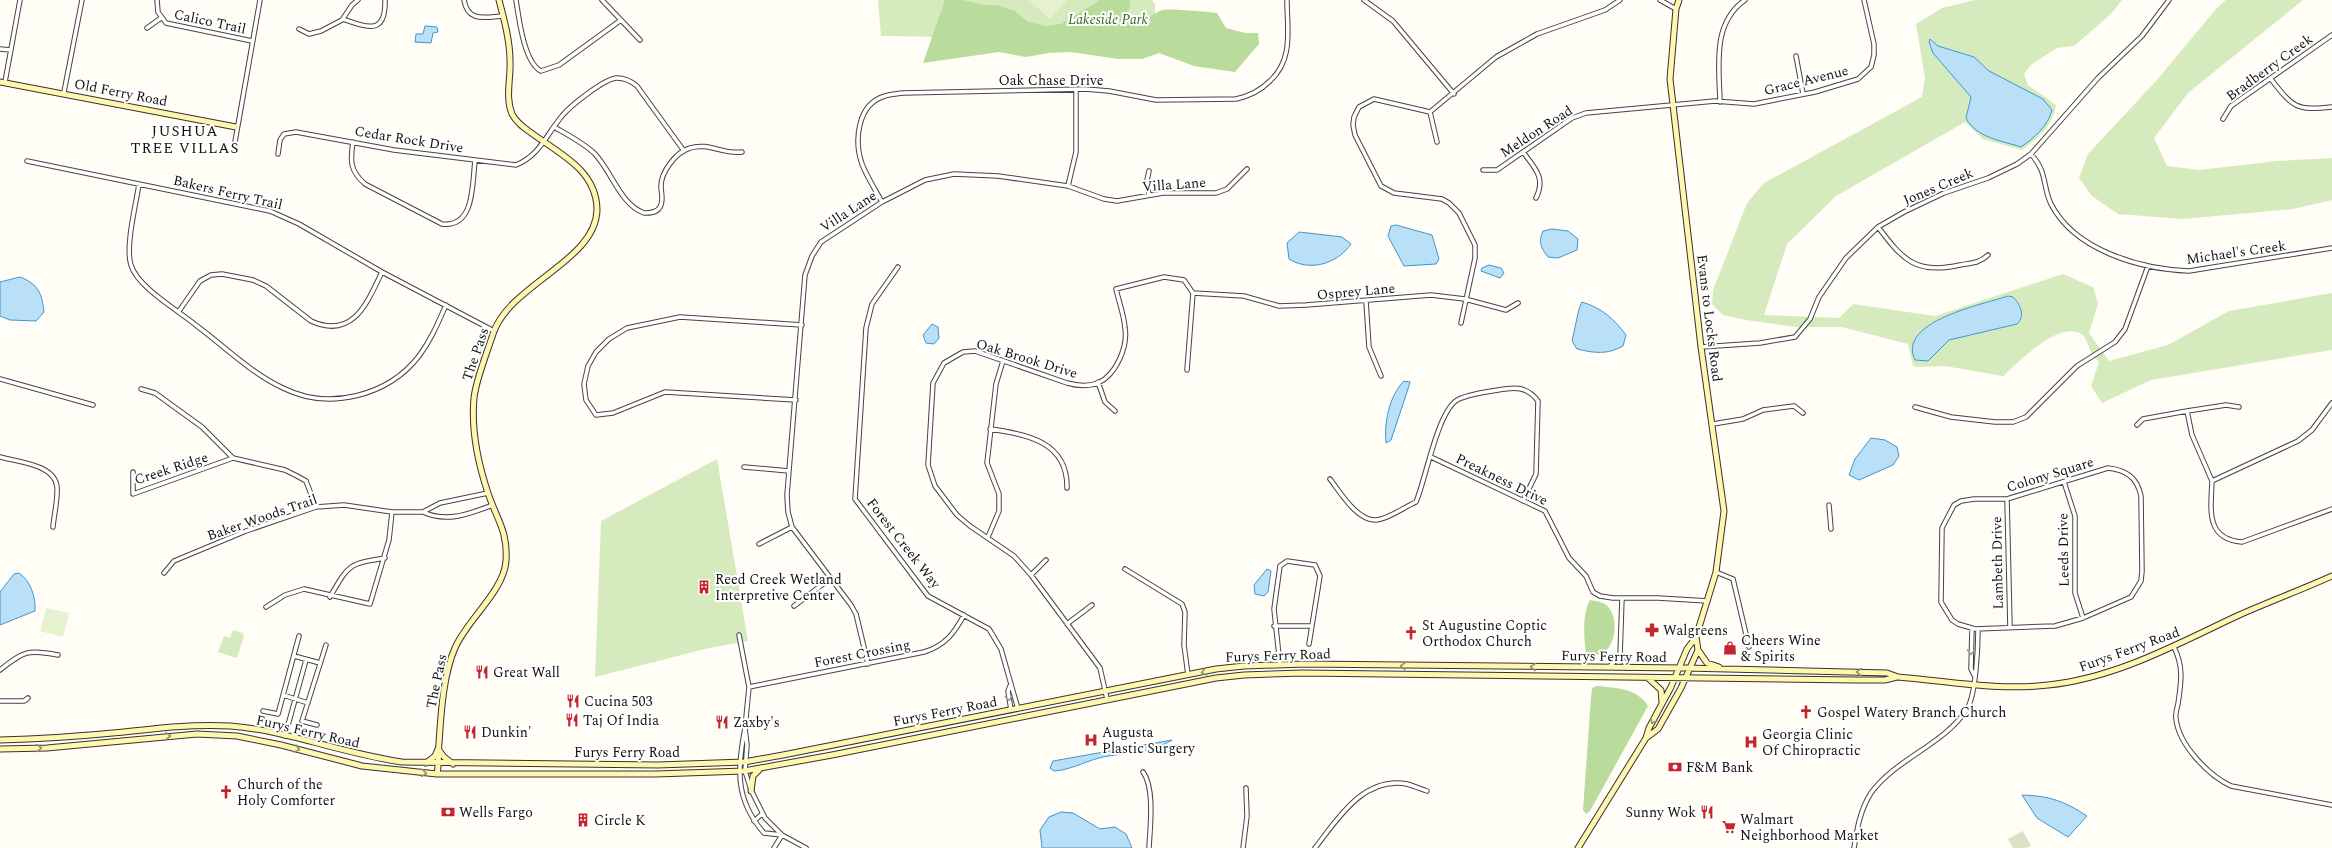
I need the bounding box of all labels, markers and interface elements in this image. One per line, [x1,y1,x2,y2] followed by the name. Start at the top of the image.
[172,4,248,39] street label: Calico Trail
[1068,9,1149,30] park label: Lakeside Park
[2222,29,2317,106] street label: Bradberry Creek
[1762,60,1851,101] street label: Grace Avenue
[998,70,1104,91] street label: Oak Chase Drive
[72,73,169,112] street label: Old Ferry Road
[1496,100,1577,163] street label: Meldon Road
[130,120,240,160] district label: JUSHUA TREE VILLAS
[353,121,465,158] street label: Cedar Rock Drive
[1900,162,1977,211] street label: Jones Creek
[171,170,285,215] street label: Bakers Ferry Trail
[1141,172,1207,197] street label: Villa Lane
[816,185,881,238] street label: Villa Lane
[2185,235,2287,270] street label: Michael's Creek
[1691,253,1728,383] street label: Evans to Locks Road
[1316,278,1396,305] street label: Osprey Lane
[457,325,494,384] street label: The Pass
[974,333,1080,384] street label: Oak Brook Drive
[132,447,211,490] street label: Creek Ridge
[1452,448,1552,511] street label: Preakness Drive
[2004,451,2097,498] street label: Colony Square
[204,489,320,546] street label: Baker Woods Trail
[861,494,947,594] street label: Forest Creek Way
[2052,513,2075,587] street label: Leeds Drive
[1986,516,2009,610] street label: Lambeth Drive
[715,569,842,606] place label: Reed Creek Wetland Interpretive Center
[696,579,712,595] building icon: Reed Creek Wetland Interpretive Center
[1422,615,1547,652] place label: St Augustine Coptic Orthodox Church
[1663,620,1728,641] place label: Walgreens
[2076,621,2183,677] street label: Furys Ferry Road
[1644,622,1660,638] pharmacy icon: Walgreens
[1403,625,1419,641] church icon: St Augustine Coptic Orthodox Church
[1741,630,1821,667] place label: Cheers Wine & Spirits
[812,634,912,673] street label: Forest Crossing
[1722,640,1738,656] shop icon: Cheers Wine & Spirits
[1225,643,1332,668] street label: Furys Ferry Road
[1561,645,1667,668] street label: Furys Ferry Road
[1967,649,1975,655] one-way arrow
[420,652,453,710] street label: The Pass
[1400,661,1406,670] one-way arrow
[493,662,560,683] place label: Great Wall
[1530,663,1536,671] one-way arrow
[474,664,490,680] restaurant icon: Great Wall
[1201,667,1207,675] one-way arrow
[1856,668,1862,677] one-way arrow
[584,691,653,712] place label: Cucina 503
[891,691,999,732] street label: Furys Ferry Road
[565,693,581,709] restaurant icon: Cucina 503
[1004,695,1013,701] one-way arrow
[1817,702,2006,723] place label: Gospel Watery Branch Church
[1798,704,1814,720] church icon: Gospel Watery Branch Church
[254,709,362,754] street label: Furys Ferry Road
[583,710,659,731] place label: Taj Of India
[564,712,580,728] restaurant icon: Taj Of India
[733,712,780,733] place label: Zaxby's
[714,714,730,730] restaurant icon: Zaxby's
[1650,717,1657,724] one-way arrow
[481,722,531,743] place label: Dunkin'
[1102,722,1196,759] place label: Augusta Plastic Surgery
[462,724,478,740] restaurant icon: Dunkin'
[1762,724,1861,761] place label: Georgia Clinic Of Chiropractic
[165,731,171,740] one-way arrow
[1083,732,1099,748] hospital icon: Augusta Plastic Surgery
[1743,734,1759,750] hospital icon: Georgia Clinic Of Chiropractic
[574,742,680,763] street label: Furys Ferry Road
[36,744,42,752] one-way arrow
[293,744,300,753] one-way arrow
[1686,757,1753,778] place label: F&M Bank
[1667,759,1683,775] bank icon: F&M Bank
[421,769,427,778] one-way arrow
[237,774,336,811] place label: Church of the Holy Comforter
[218,784,234,800] church icon: Church of the Holy Comforter
[459,802,533,823] place label: Wells Fargo
[1626,802,1696,823] place label: Sunny Wok
[440,804,456,820] bank icon: Wells Fargo
[1699,804,1715,820] restaurant icon: Sunny Wok
[1740,809,1879,846] place label: Walmart Neighborhood Market
[594,810,645,831] place label: Circle K
[575,812,591,828] building icon: Circle K
[1721,819,1737,835] supermarket icon: Walmart Neighborhood Market

